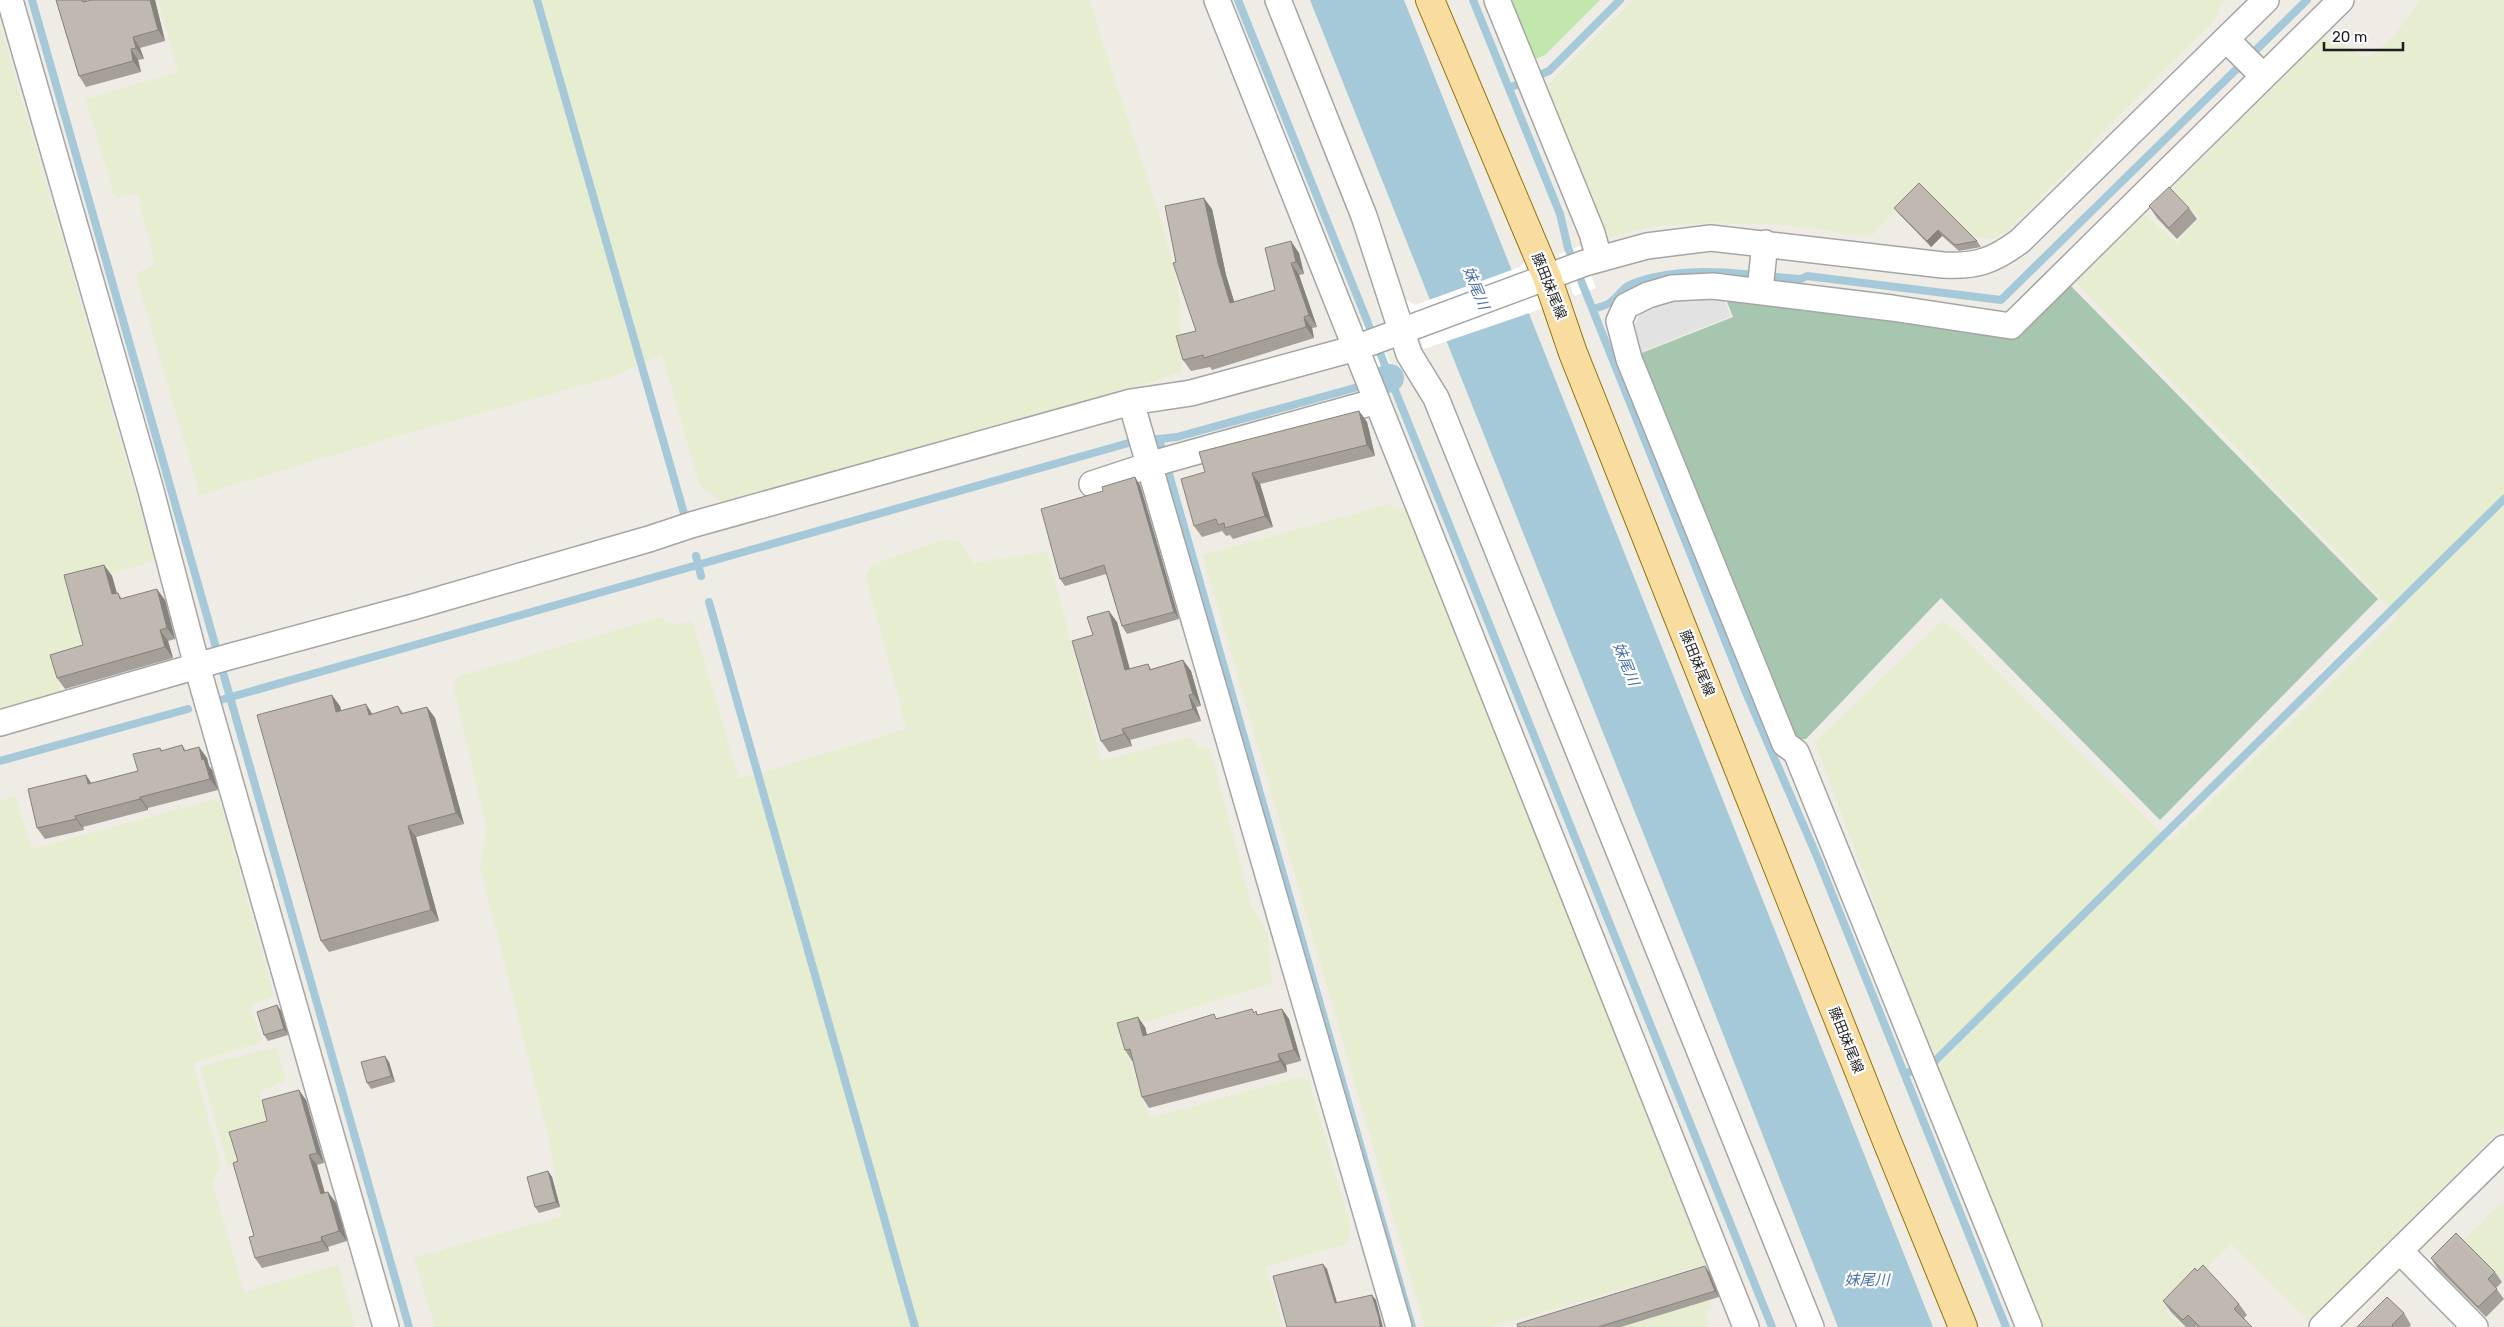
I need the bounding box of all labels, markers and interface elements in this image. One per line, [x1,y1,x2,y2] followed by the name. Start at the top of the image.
[2324,20,2403,52] scale bar
[2332,28,2367,46] text: 20 m
[1528,250,1570,322] street label: 藤田妹尾線
[1459,264,1494,314] water label: 妹尾川
[1676,627,1718,699] street label: 藤田妹尾線
[1609,640,1644,690] water label: 妹尾川
[1825,1004,1867,1076] street label: 藤田妹尾線
[1844,1271,1891,1289] water label: 妹尾川

